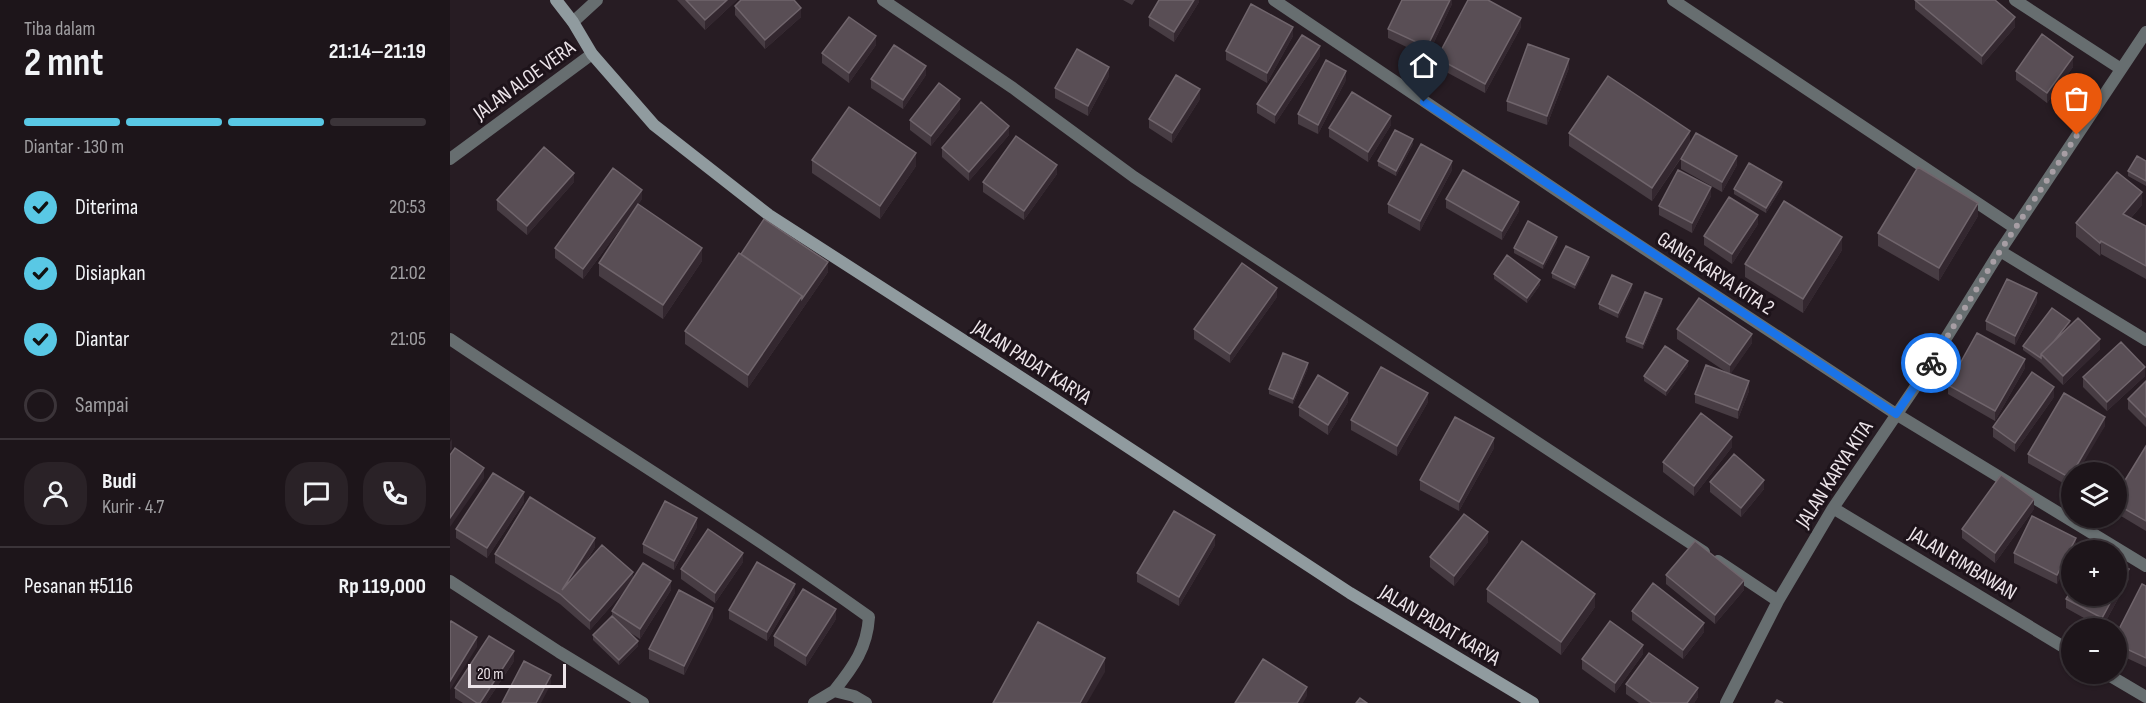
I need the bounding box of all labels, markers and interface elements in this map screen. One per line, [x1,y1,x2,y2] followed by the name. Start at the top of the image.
[24,17,95,41] text: Tiba dalam
[468,35,581,126] street label: JALAN ALOE VERA
[329,38,426,65] text: 21:14–21:19
[24,40,103,87] text: 2 mnt
[1398,40,1449,102] pin
[1407,49,1440,82] icon: home
[2051,73,2102,135] pin
[2060,82,2093,115] icon: bag
[24,135,124,159] text: Diantar · 130 m
[24,191,57,224] icon: check
[75,194,138,221] text: Diterima
[389,195,426,219] text: 20:53
[1653,226,1779,321] street label: GANG KARYA KITA 2
[24,257,57,290] icon: check
[75,260,146,287] text: Disiapkan
[390,261,426,285] text: 21:02
[967,314,1097,411] street label: JALAN PADAT KARYA
[24,323,57,356] icon: check
[75,326,129,353] text: Diantar
[390,327,426,351] text: 21:05
[1901,333,1961,393] courier
[1915,347,1948,380] icon: bike
[75,392,129,419] text: Sampai
[1790,415,1879,533] street label: JALAN KARYA KITA
[24,462,87,525] button: person
[285,462,348,525] button: chat
[363,462,426,525] button: phone
[2061,462,2127,684] map controls
[2061,462,2127,528] button: layers
[102,468,136,495] text: Budi
[102,495,164,519] text: Kurir · 4.7
[1903,521,2021,605] street label: JALAN RIMBAWAN
[2061,540,2127,606] button: +
[24,573,133,600] text: Pesanan #5116
[339,573,426,600] text: Rp 119,000
[1374,579,1506,672] street label: JALAN PADAT KARYA
[2061,618,2127,684] button: −
[468,661,566,688] scale bar
[477,665,504,684] text: 20 m

